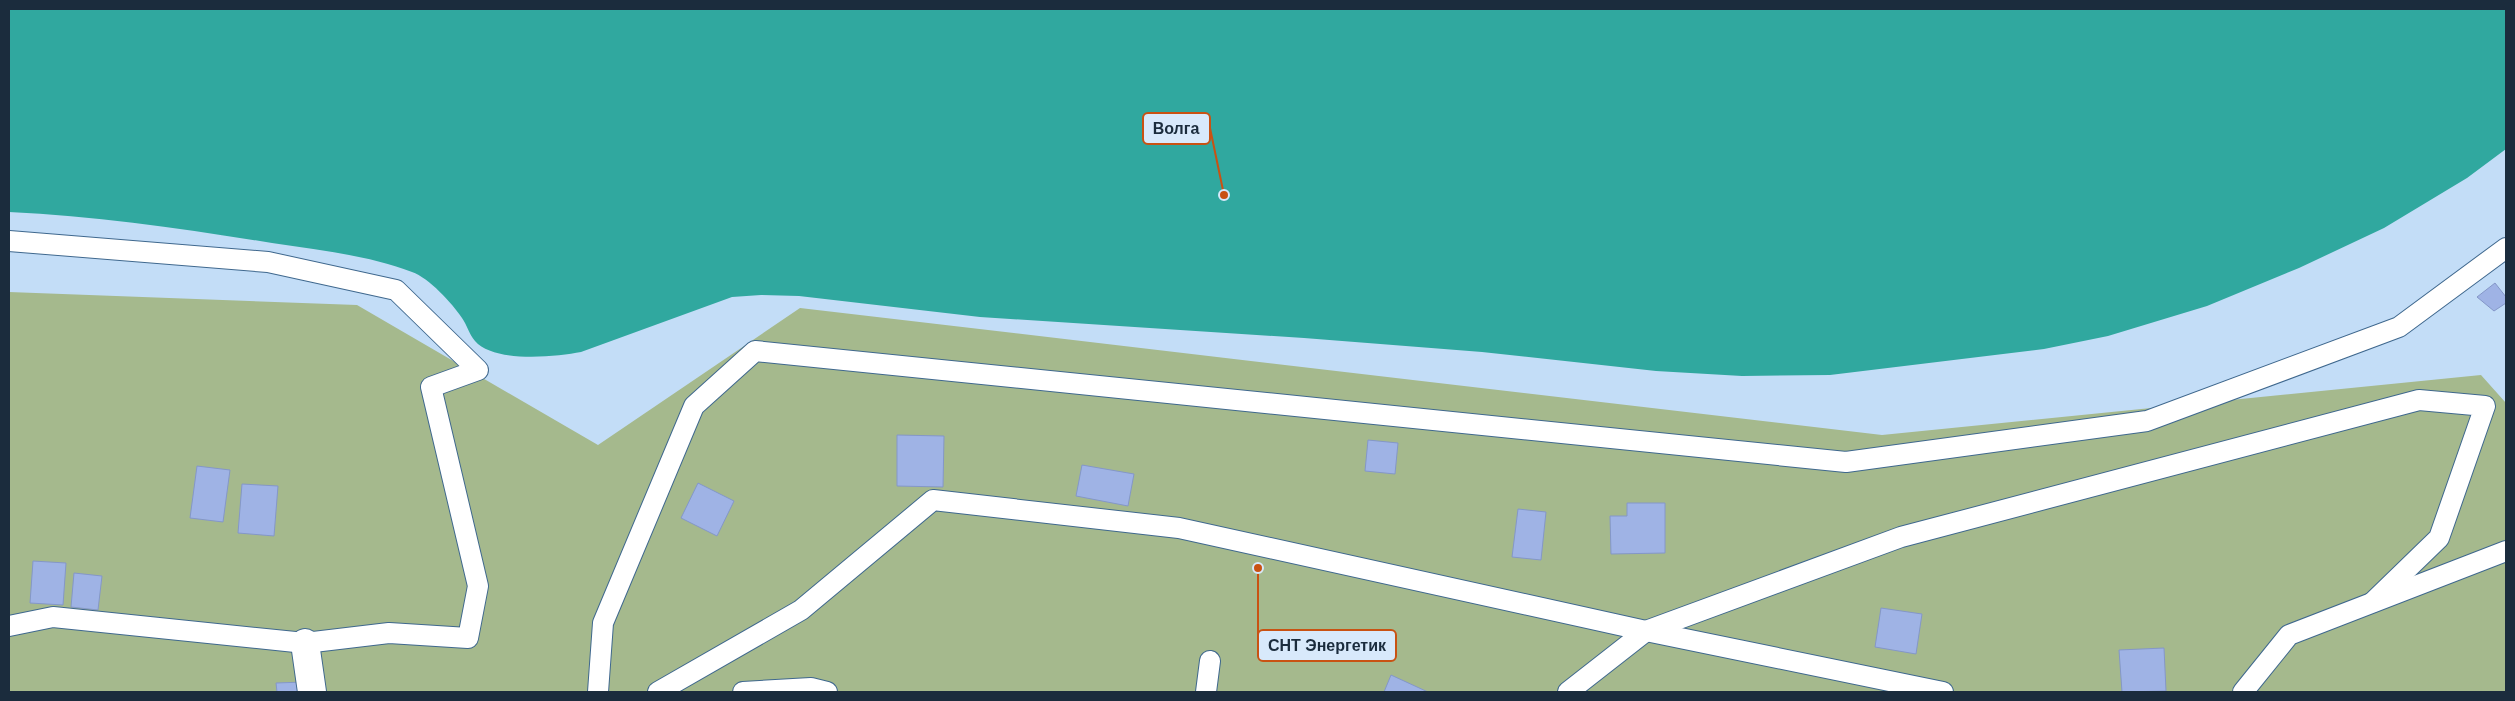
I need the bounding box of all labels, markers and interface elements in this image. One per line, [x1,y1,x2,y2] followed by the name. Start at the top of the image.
[1143,113,1210,144] callout: Волга
[1153,120,1199,137] text: Волга
[1258,630,1396,661] callout: СНТ Энергетик
[1268,637,1387,654] text: СНТ Энергетик

